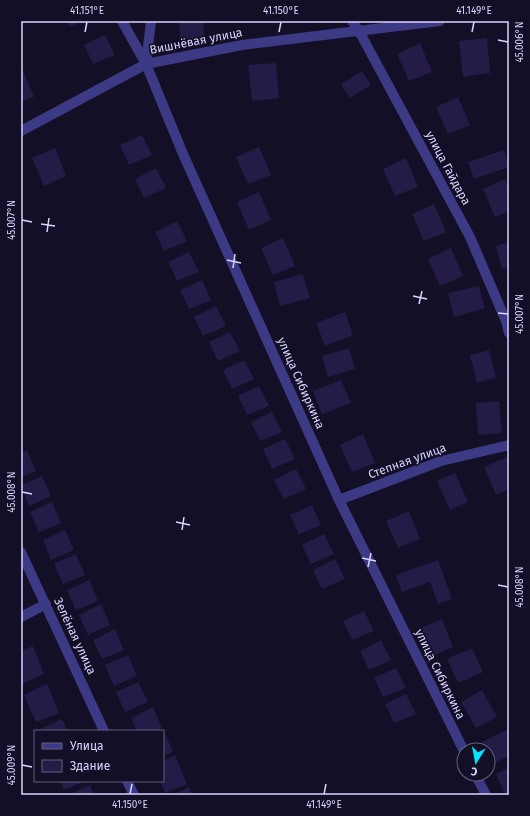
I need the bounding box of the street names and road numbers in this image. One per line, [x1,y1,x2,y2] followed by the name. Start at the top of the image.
[148,25,244,57] street label: Вишнёвая улица
[423,129,473,207] street label: улица Гайдара
[275,335,327,431] street label: улица Сибиркина
[366,440,448,482] street label: Степная улица
[51,595,99,677] street label: Зелёная улица
[412,627,468,721] street label: улица Сибиркина

